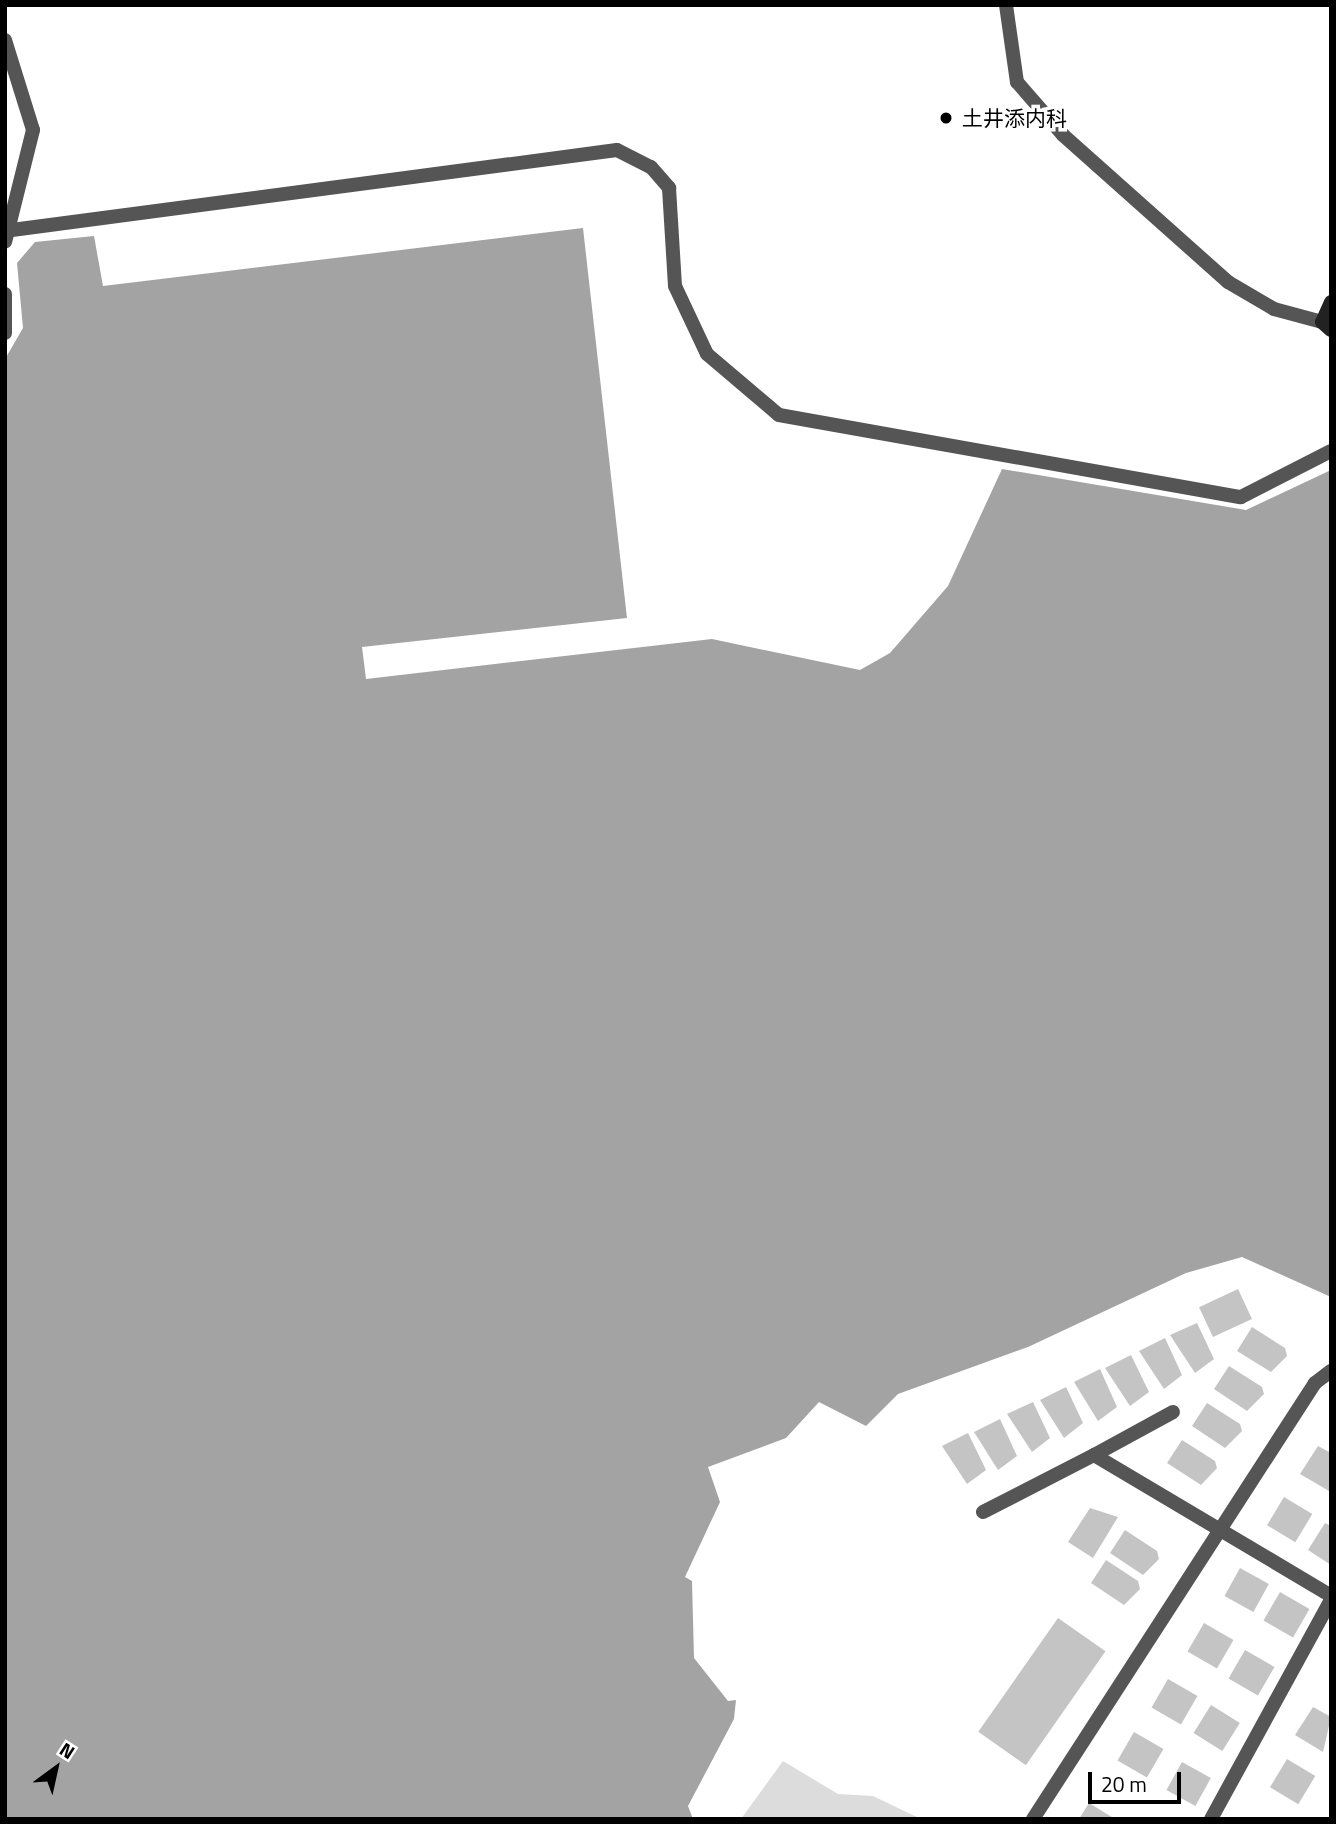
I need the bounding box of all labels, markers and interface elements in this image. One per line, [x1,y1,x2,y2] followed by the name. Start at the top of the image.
[962,105,1067,131] place label: 土井添内科
[936,108,956,128] marker: 土井添内科
[21,1733,91,1803] north arrow
[54,1734,81,1766] text: N
[1091,1758,1184,1802] scale bar
[1101,1768,1147,1800] text: 20 m

